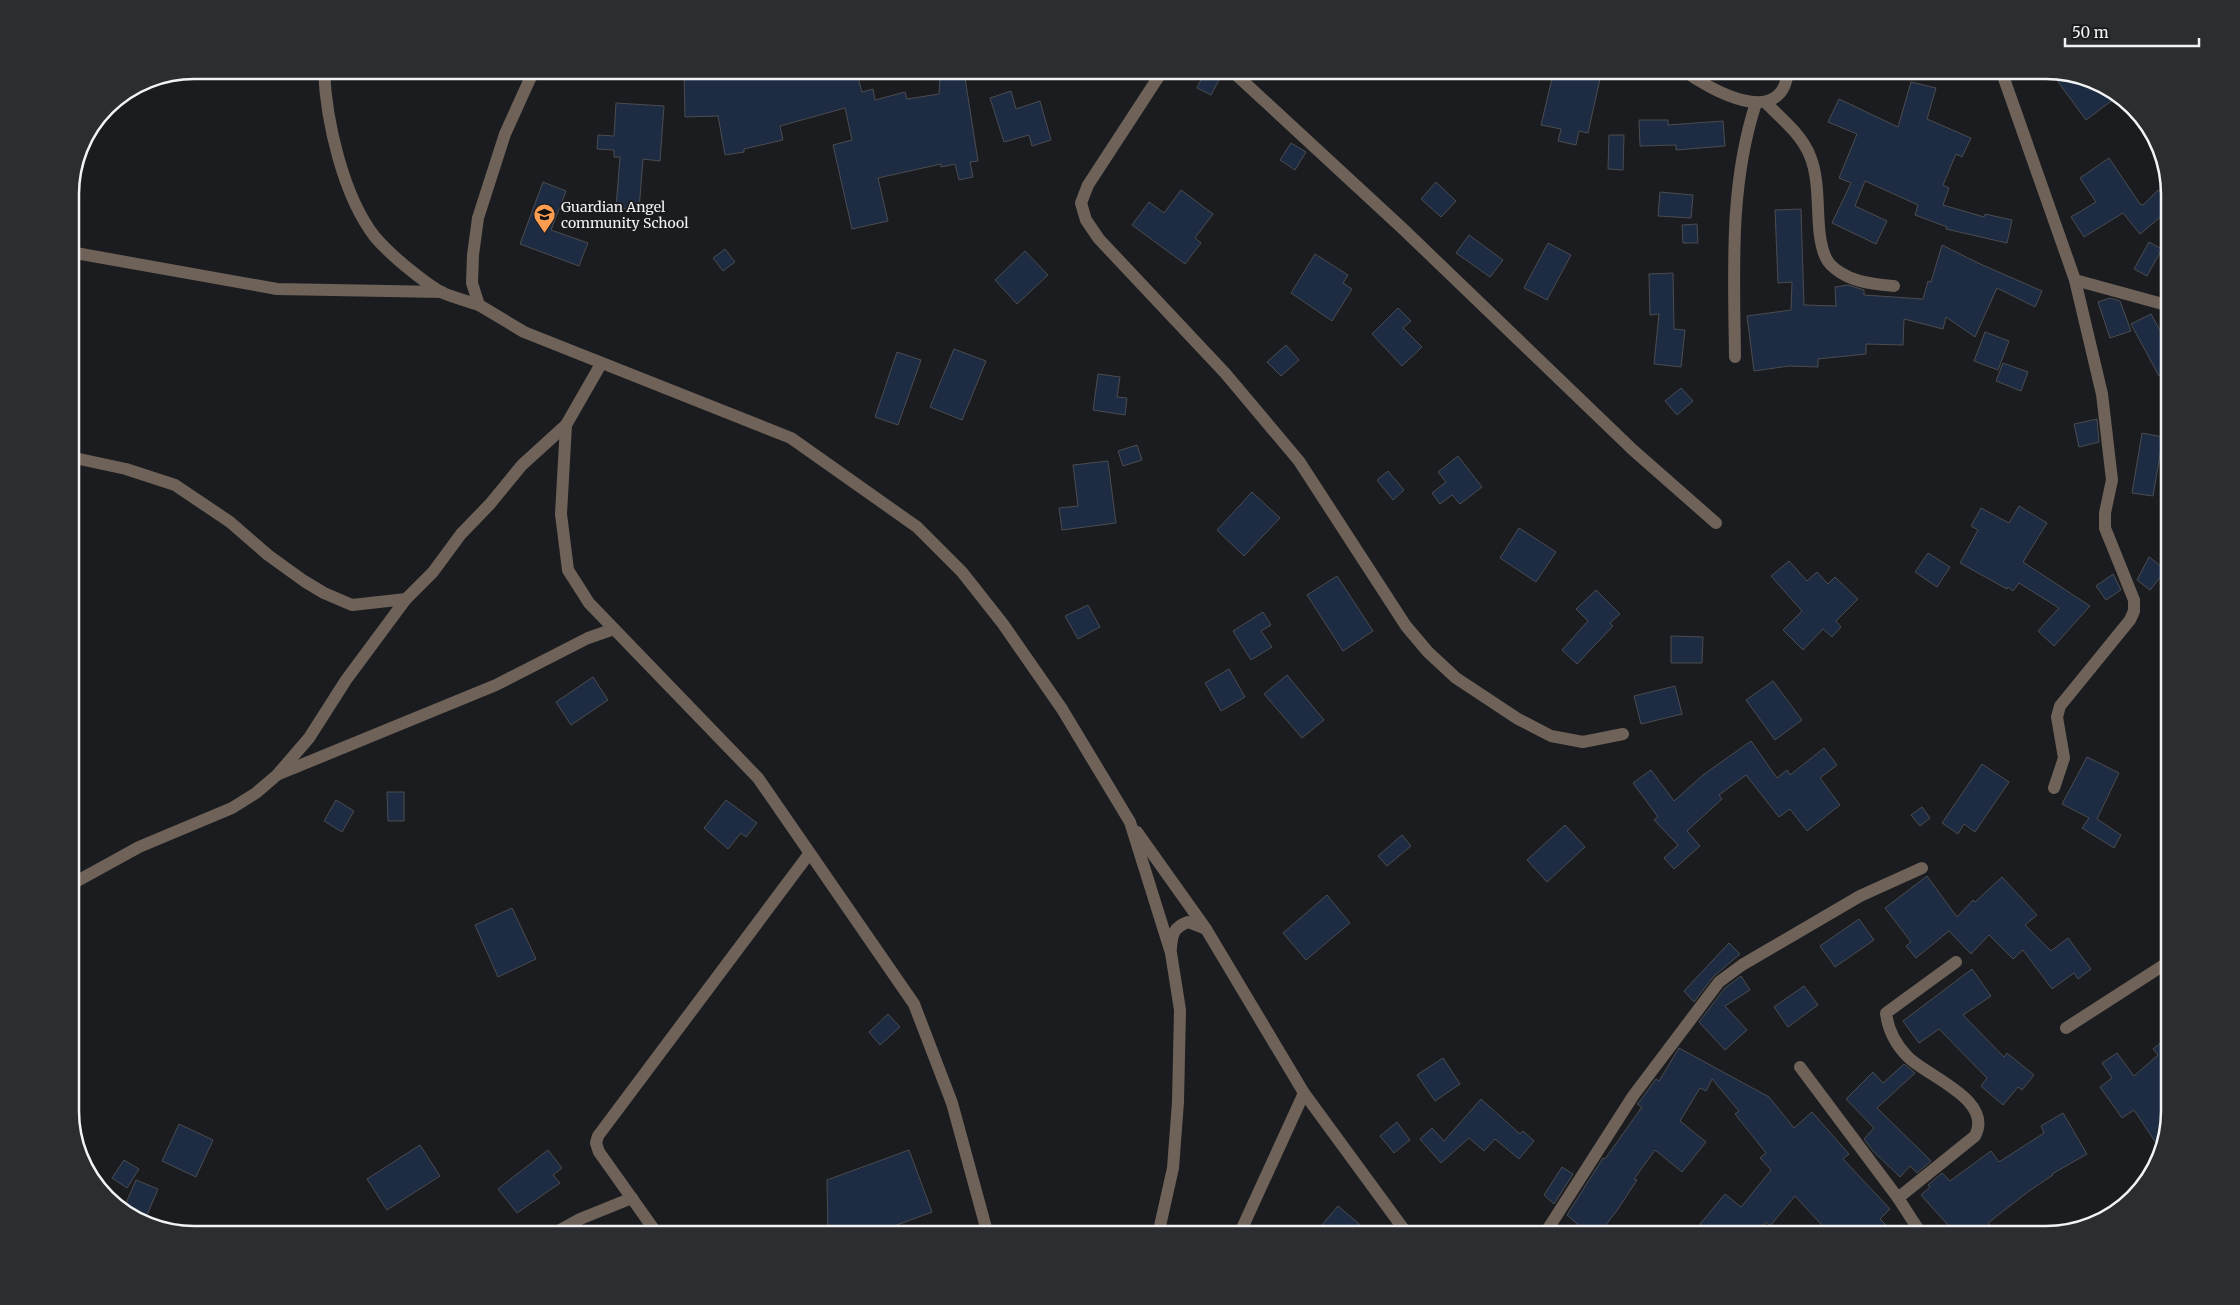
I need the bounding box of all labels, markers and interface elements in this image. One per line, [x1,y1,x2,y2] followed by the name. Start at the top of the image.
[2065,15,2199,47] scale bar
[2072,23,2109,42] text: 50 m
[561,198,689,232] place label: Guardian Angel community School
[533,203,557,234] school or university icon: Guardian Angel community School

